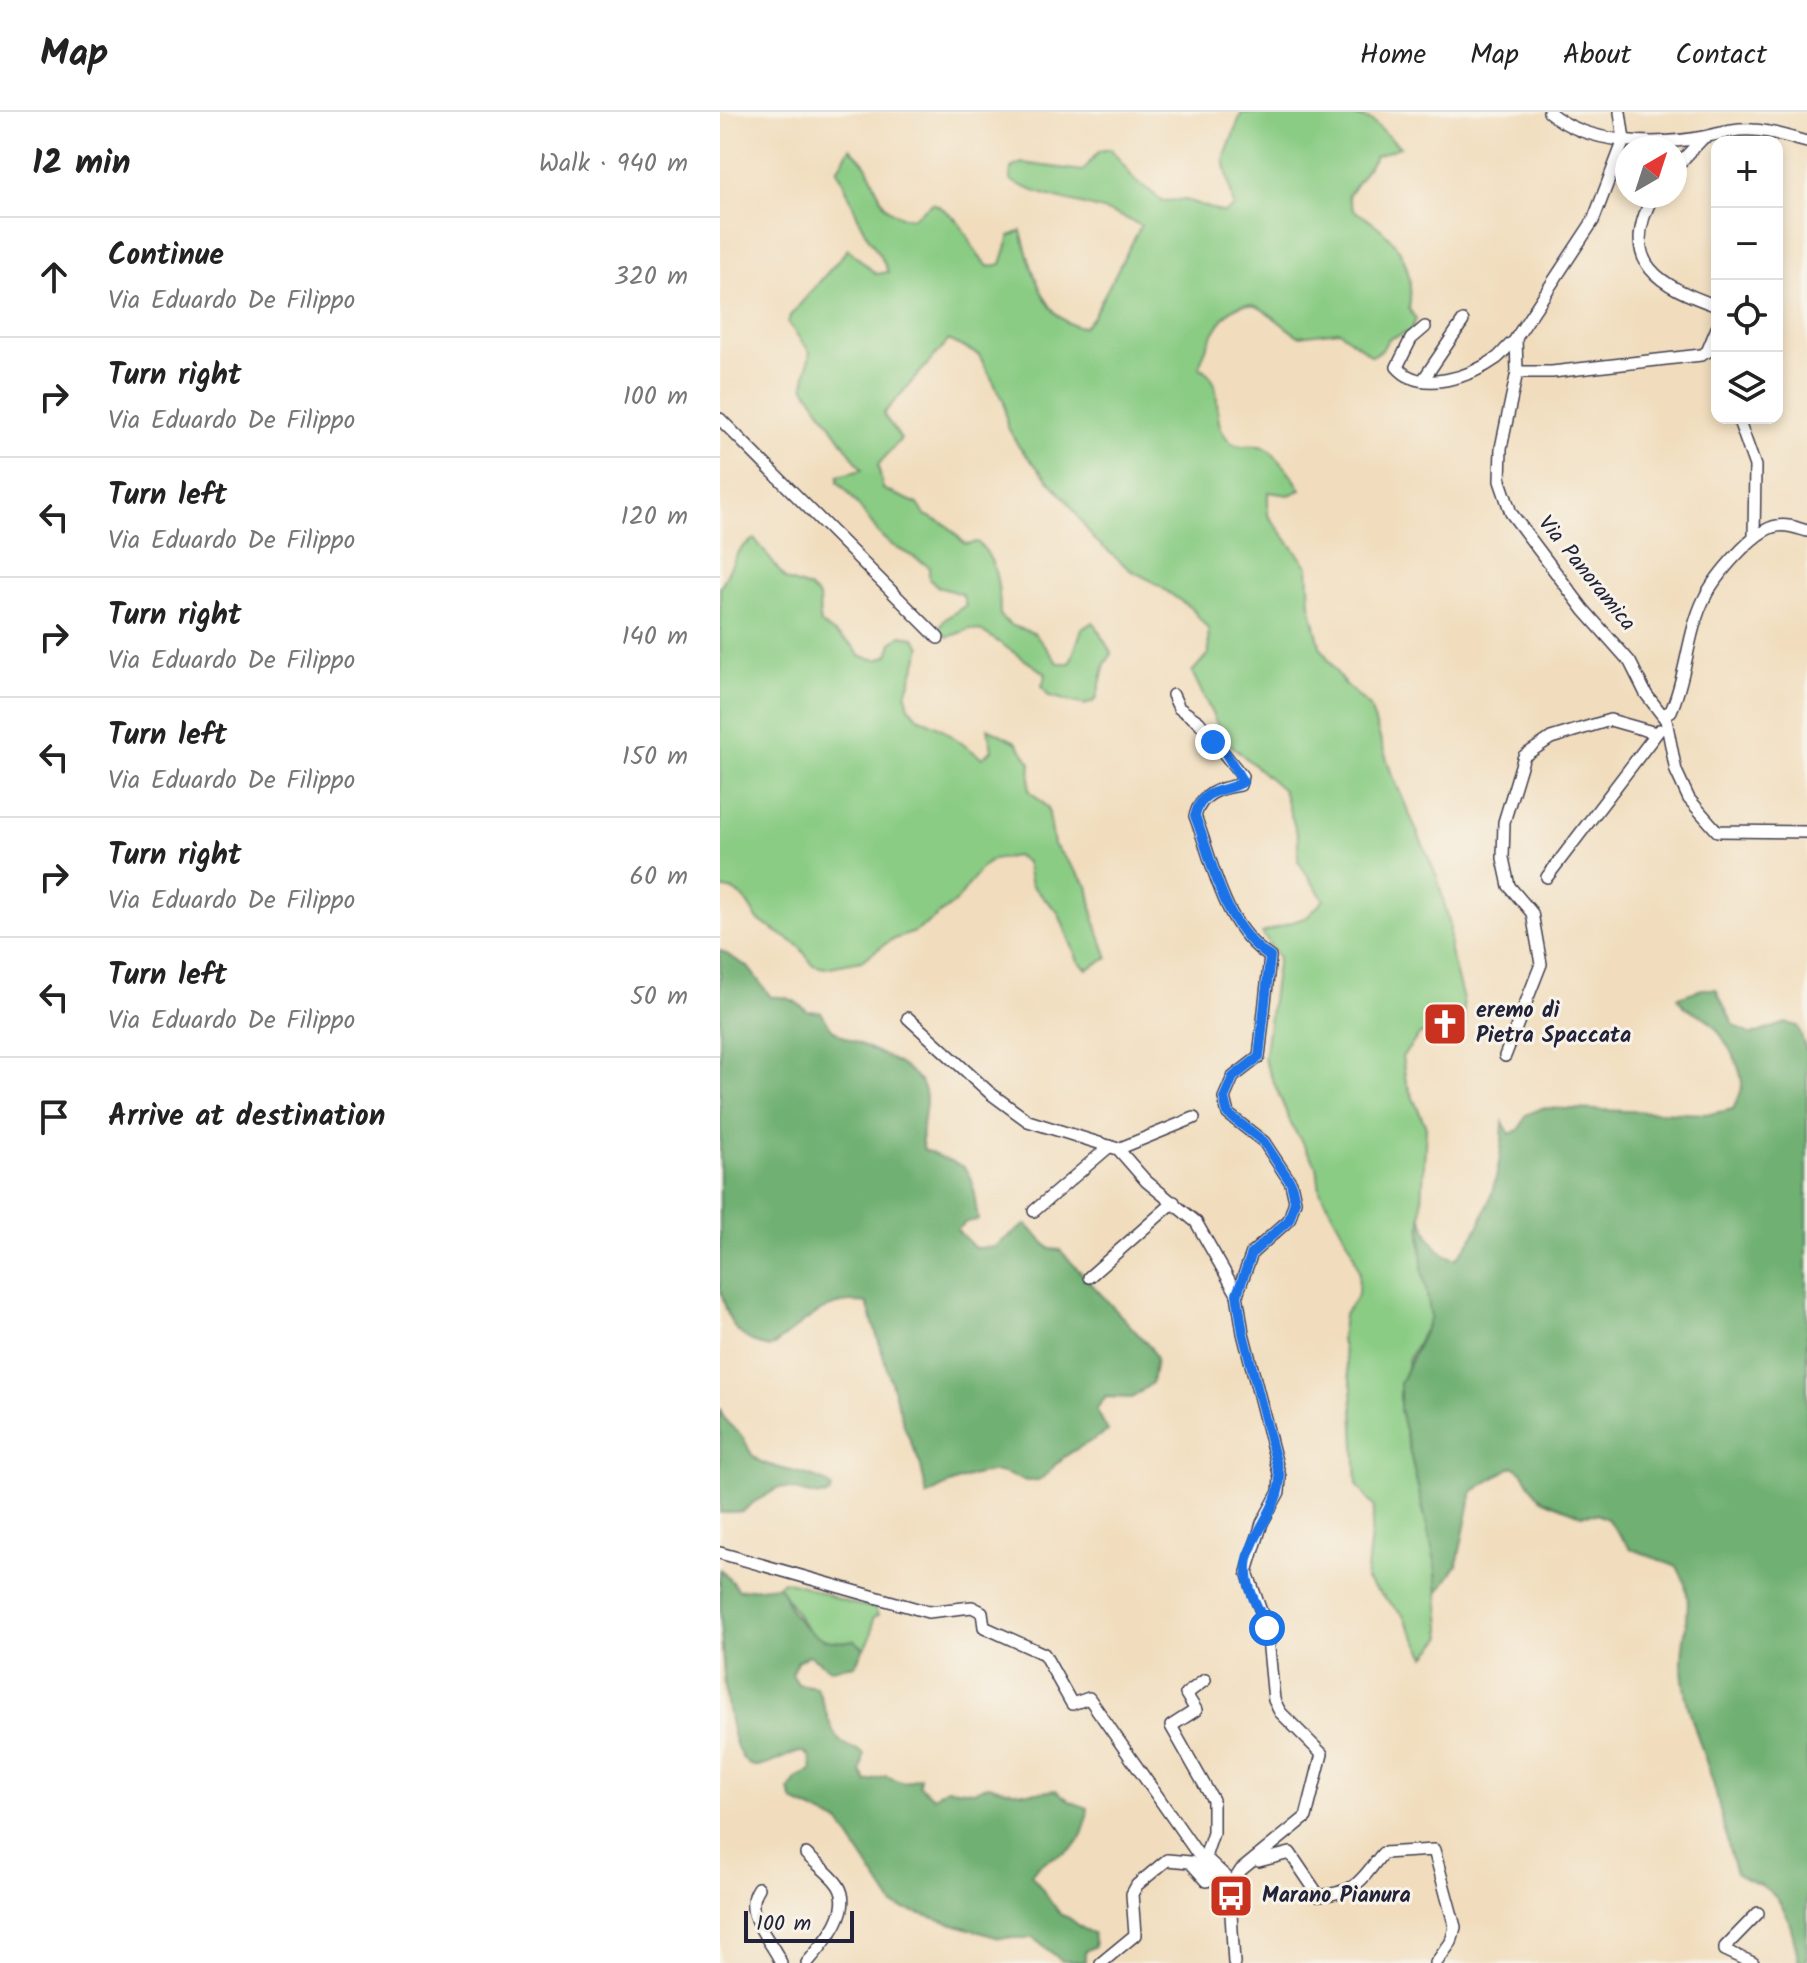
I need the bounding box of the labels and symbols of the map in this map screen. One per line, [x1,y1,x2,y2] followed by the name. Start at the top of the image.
[1615,136,1687,208] north arrow
[1528,508,1644,640] street label: Via Panoramica
[1195,724,1231,760] route end
[1476,994,1631,1054] place label: eremo di Pietra Spaccata
[1421,1000,1469,1048] church icon: eremo di Pietra Spaccata
[1249,1610,1285,1646] route start
[1207,1872,1255,1920] bus stop icon: Marano Pianura
[1262,1879,1411,1914] place label: Marano Pianura
[744,1907,854,1943] scale bar

